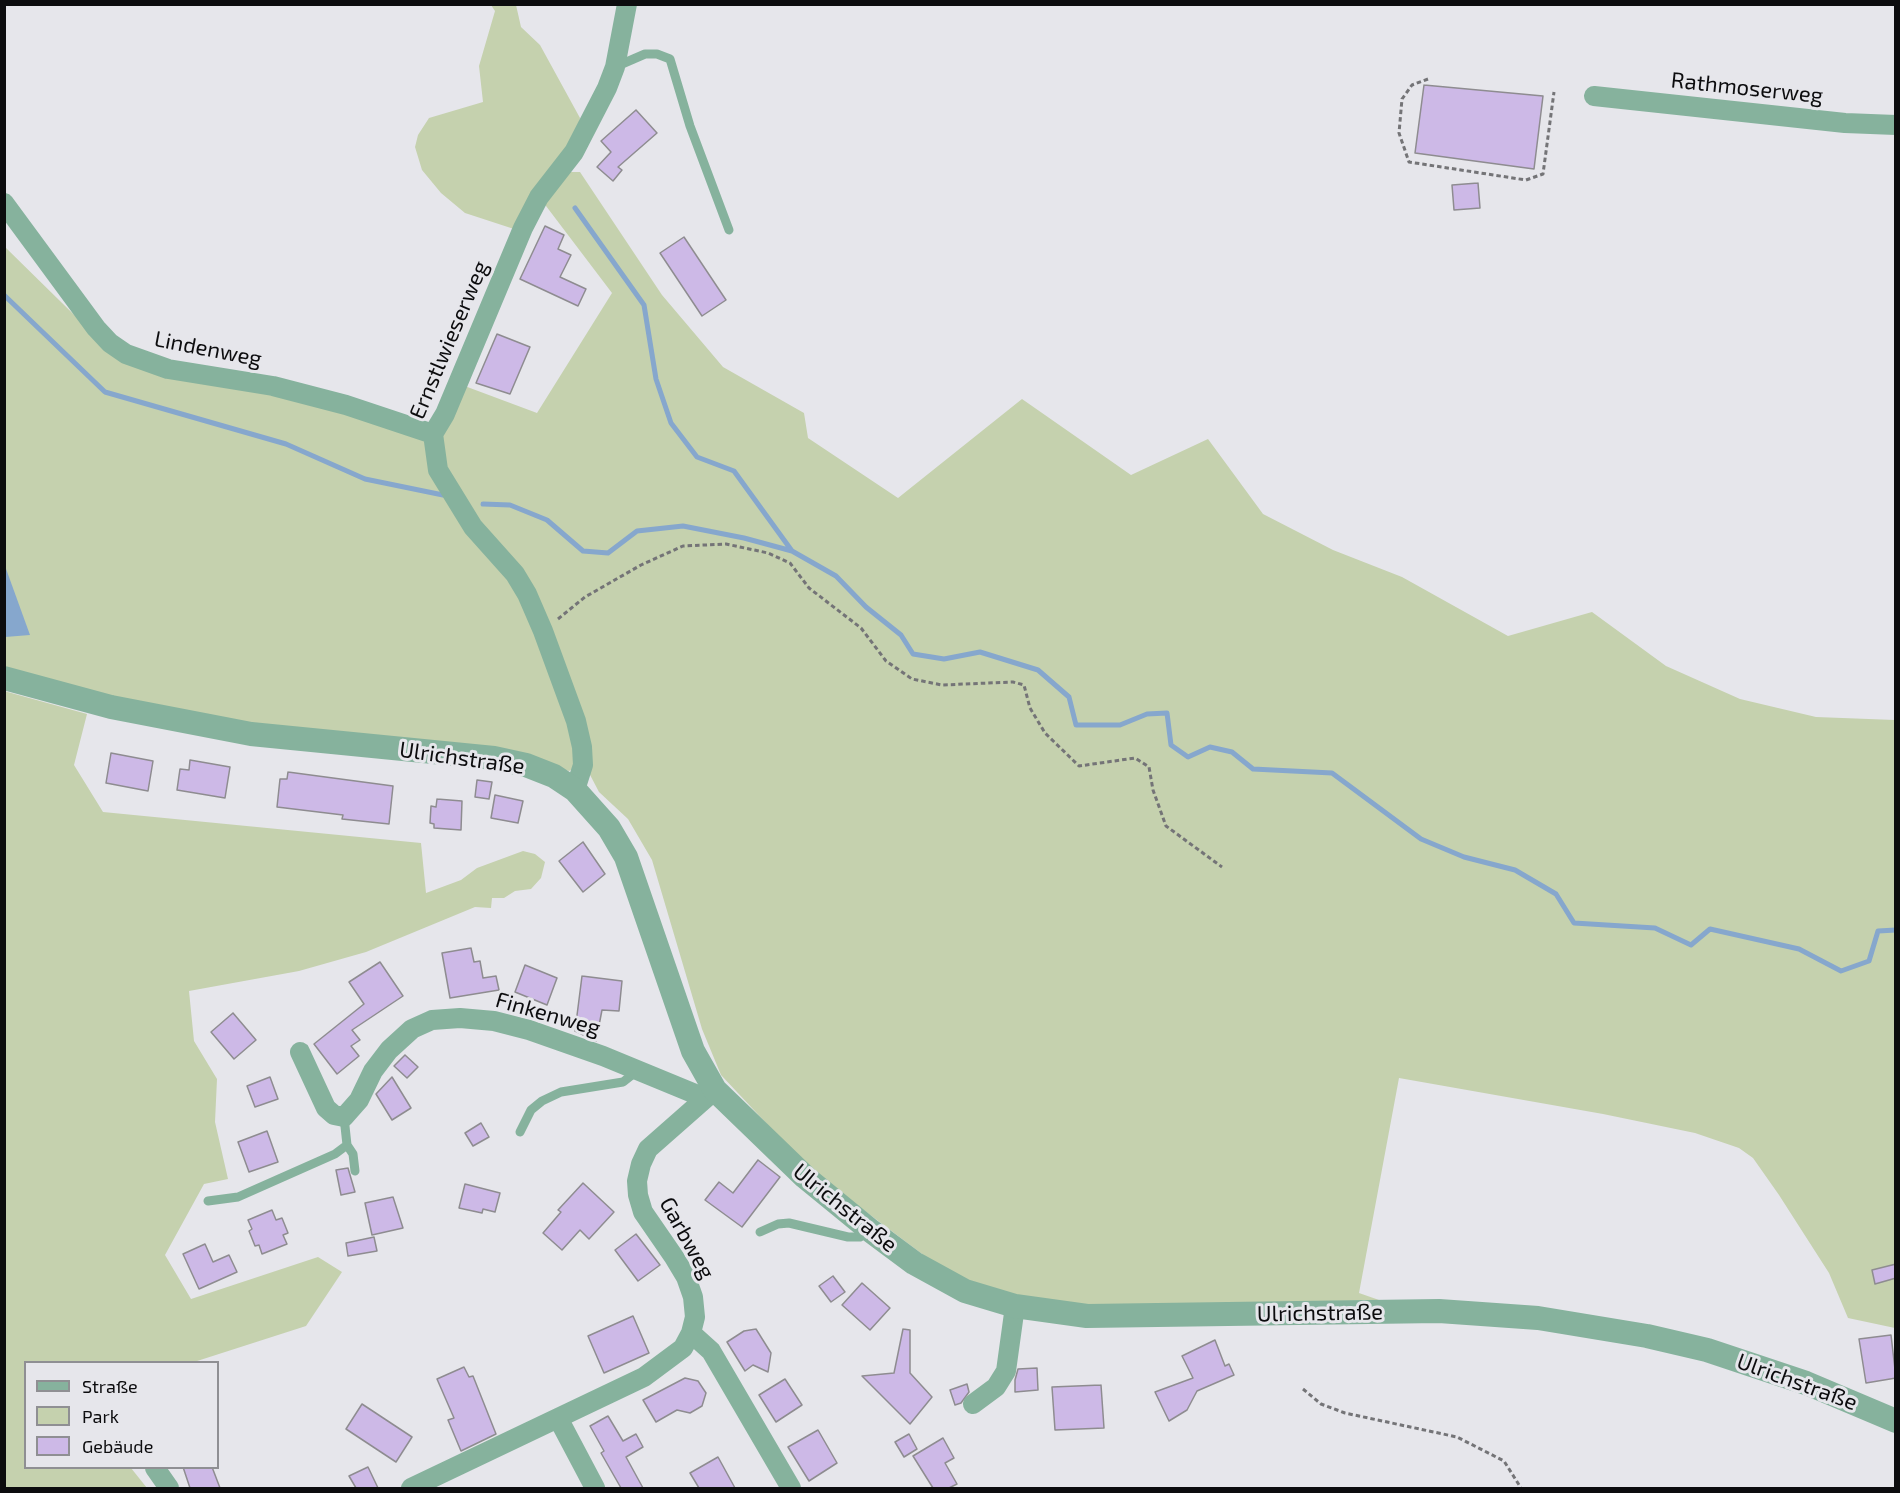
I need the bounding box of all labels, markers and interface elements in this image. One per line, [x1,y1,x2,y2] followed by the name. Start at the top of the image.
[1670,67,1824,109] street label: Rathmoserweg
[404,257,494,423] street label: Ernstlwieserweg
[152,326,264,372] street label: Lindenweg
[398,736,526,780] street label: Ulrichstraße
[493,986,603,1042] street label: Finkenweg
[788,1158,902,1258] street label: Ulrichstraße
[654,1193,720,1283] street label: Garbweg
[1257,1299,1383,1327] street label: Ulrichstraße
[1733,1348,1861,1416] street label: Ulrichstraße
[24,1361,219,1469] legend
[82,1375,138,1397] text: Straße
[82,1405,119,1427] text: Park
[82,1435,153,1457] text: Gebäude

